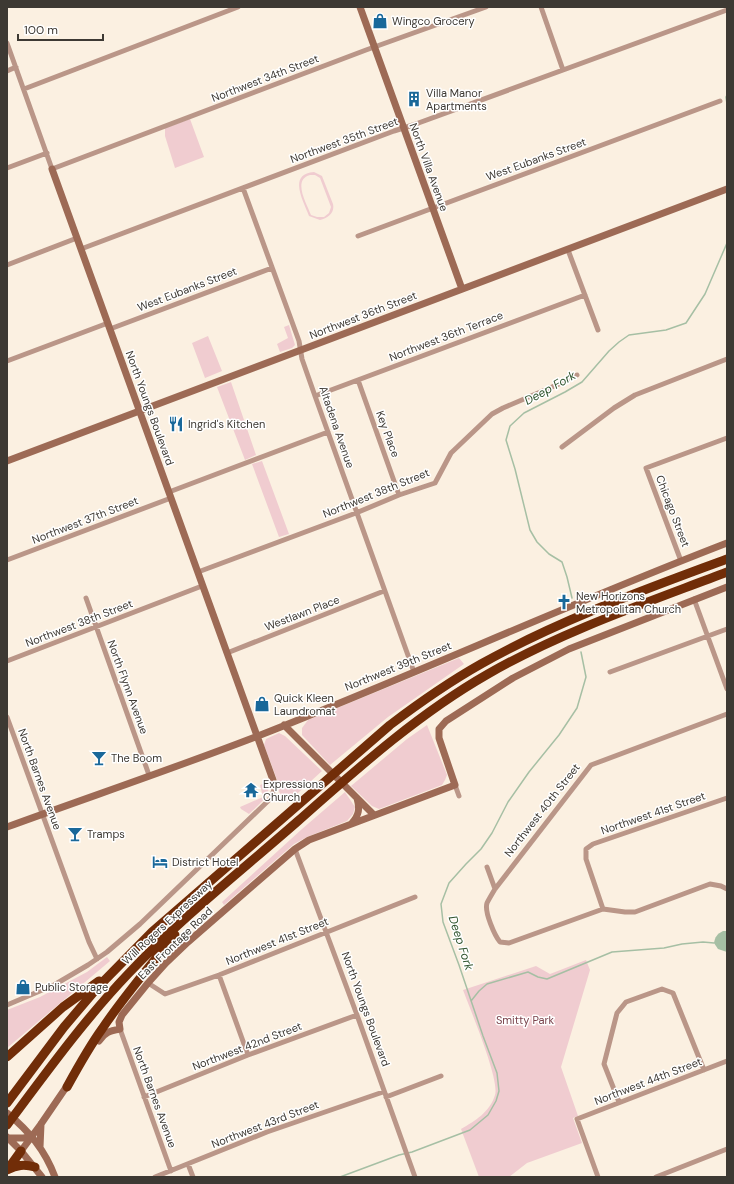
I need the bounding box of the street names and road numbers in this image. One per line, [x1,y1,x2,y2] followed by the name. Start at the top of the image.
[209,51,321,105] street label: Northwest 34th Street
[288,114,400,166] street label: Northwest 35th Street
[407,121,451,213] street label: North Villa Avenue
[484,134,588,184] street label: West Eubanks Street
[135,264,239,314] street label: West Eubanks Street
[307,288,419,342] street label: Northwest 36th Street
[387,308,505,364] street label: Northwest 36th Terrace
[123,349,177,467] street label: North Youngs Boulevard
[316,384,358,470] street label: Altadena Avenue
[373,409,403,459] street label: Key Place
[321,465,431,521] street label: Northwest 38th Street
[653,473,693,549] street label: Chicago Street
[30,493,140,547] street label: Northwest 37th Street
[262,592,342,634] street label: Westlawn Place
[23,596,135,650] street label: Northwest 38th Street
[104,638,152,736] street label: North Flynn Avenue
[343,638,453,694] street label: Northwest 39th Street
[15,726,65,832] street label: North Barnes Avenue
[501,760,583,860] street label: Northwest 40th Street
[599,789,707,837] street label: Northwest 41st Street
[119,877,215,967] street label: Will Rogers Expressway
[135,904,215,982] street label: East Frontage Road
[224,914,330,968] street label: Northwest 41st Street
[339,950,393,1068] street label: North Youngs Boulevard
[190,1019,304,1073] street label: Northwest 42nd Street
[130,1044,180,1150] street label: North Barnes Avenue
[592,1054,704,1108] street label: Northwest 44th Street
[209,1097,321,1151] street label: Northwest 43rd Street

